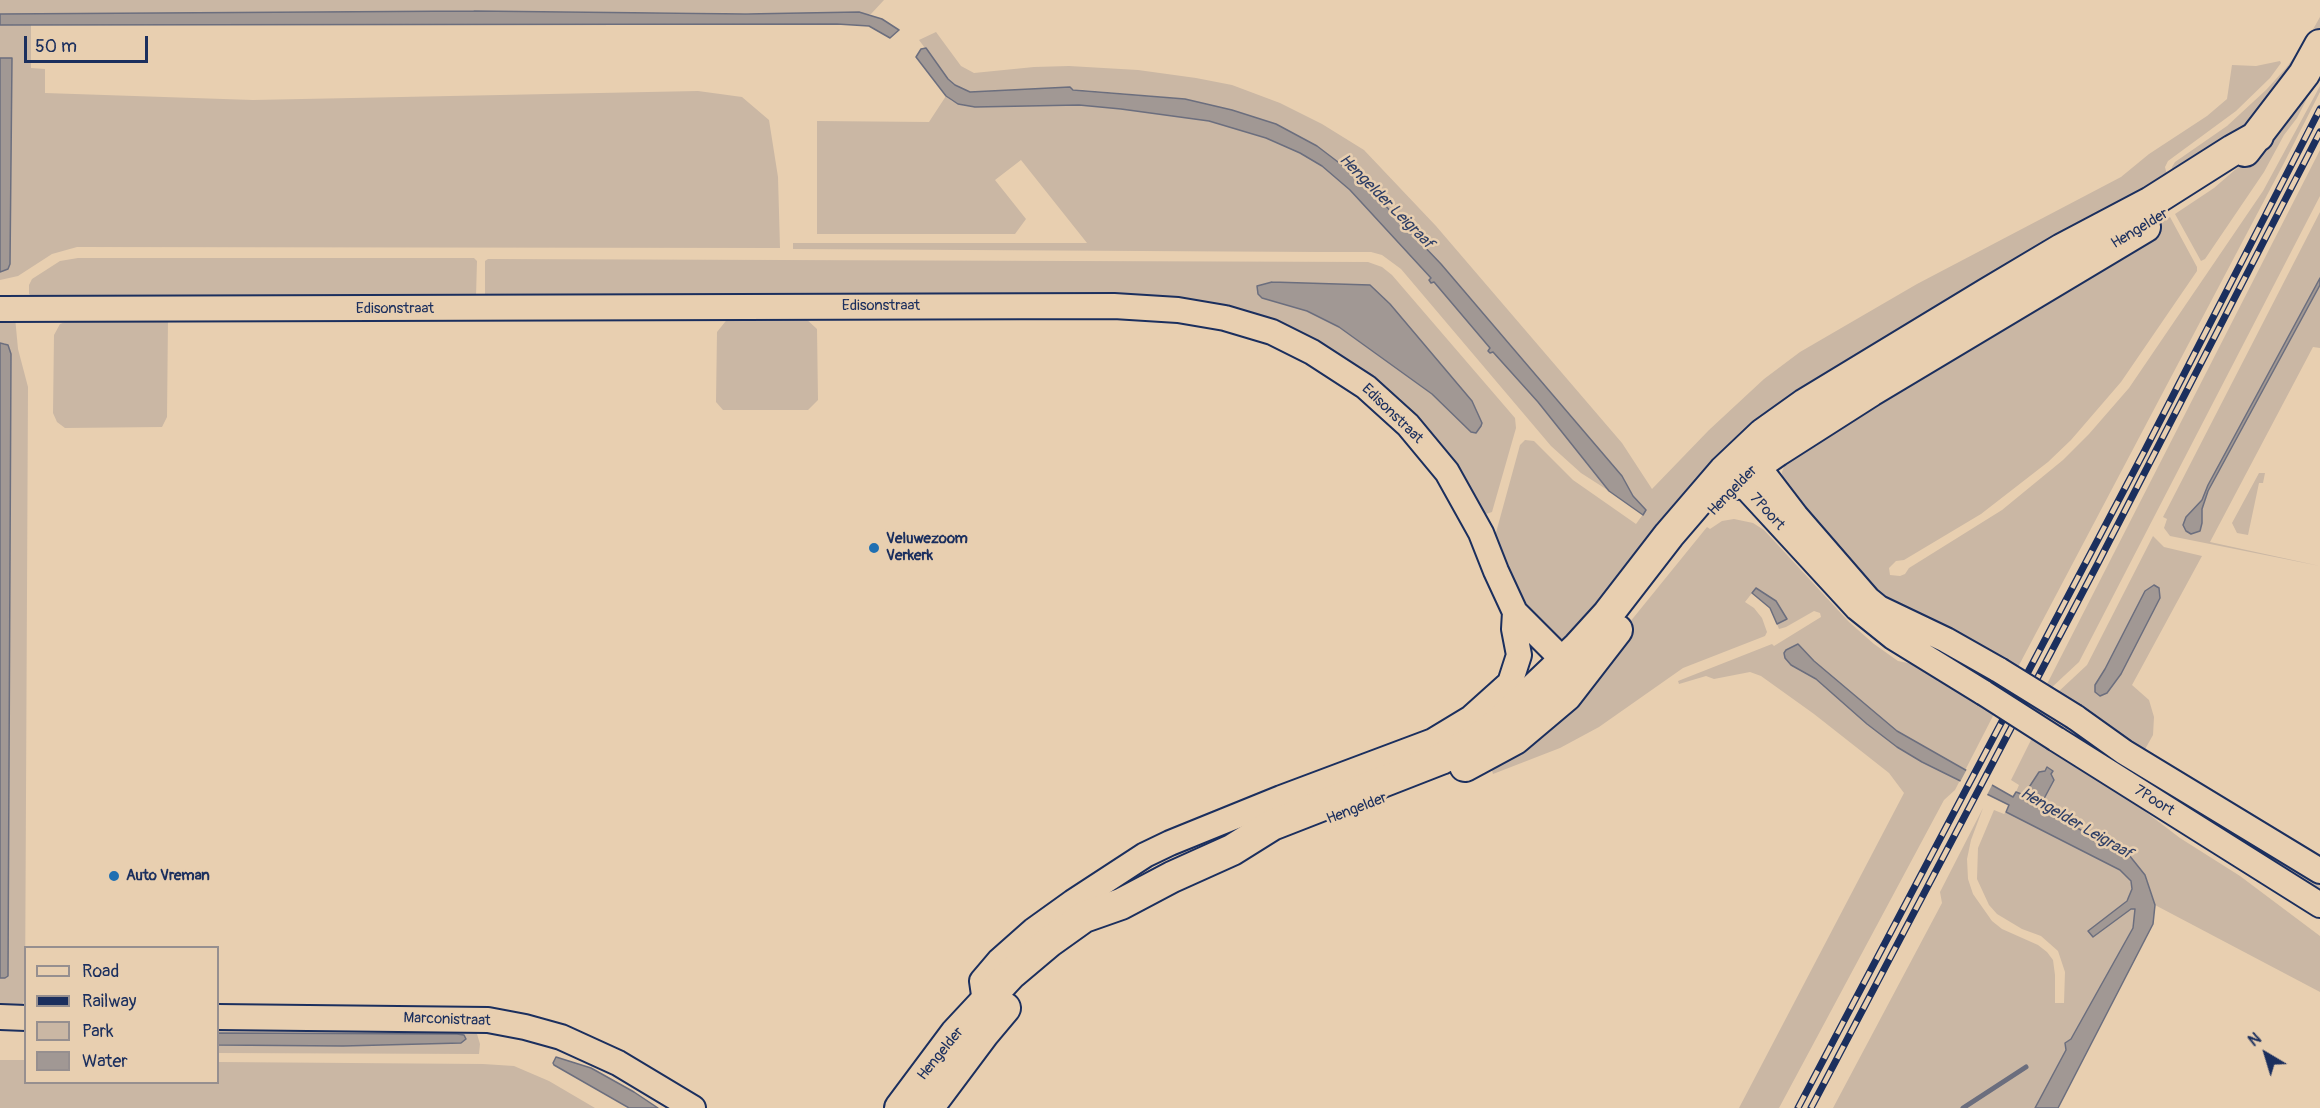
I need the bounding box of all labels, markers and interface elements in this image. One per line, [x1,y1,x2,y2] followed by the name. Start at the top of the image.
[27,24,152,62] scale bar
[35,35,77,58] text: 50 m
[1335,151,1437,253] water label: Hengelder Leigraaf
[2108,205,2172,253] street label: Hengelder
[842,297,920,315] street label: Edisonstraat
[356,300,434,318] street label: Edisonstraat
[1358,380,1426,448] street label: Edisonstraat
[1705,462,1761,520] street label: Hengelder
[1746,490,1788,534] street label: 7Poort
[886,530,968,565] place label: Veluwezoom Verkerk
[867,541,881,555] marker: Veluwezoom Verkerk
[2131,782,2177,820] street label: 7Poort
[2017,784,2135,864] water label: Hengelder Leigraaf
[1324,789,1390,829] street label: Hengelder
[126,867,210,885] place label: Auto Vreman
[107,869,121,883] marker: Auto Vreman
[24,946,219,1084] legend
[82,960,119,983] text: Road
[82,990,137,1013] text: Railway
[403,1009,491,1031] street label: Marconistraat
[82,1020,114,1043] text: Park
[914,1024,968,1084] street label: Hengelder
[2236,1024,2296,1084] north arrow
[2244,1029,2265,1051] text: N
[82,1050,128,1073] text: Water

